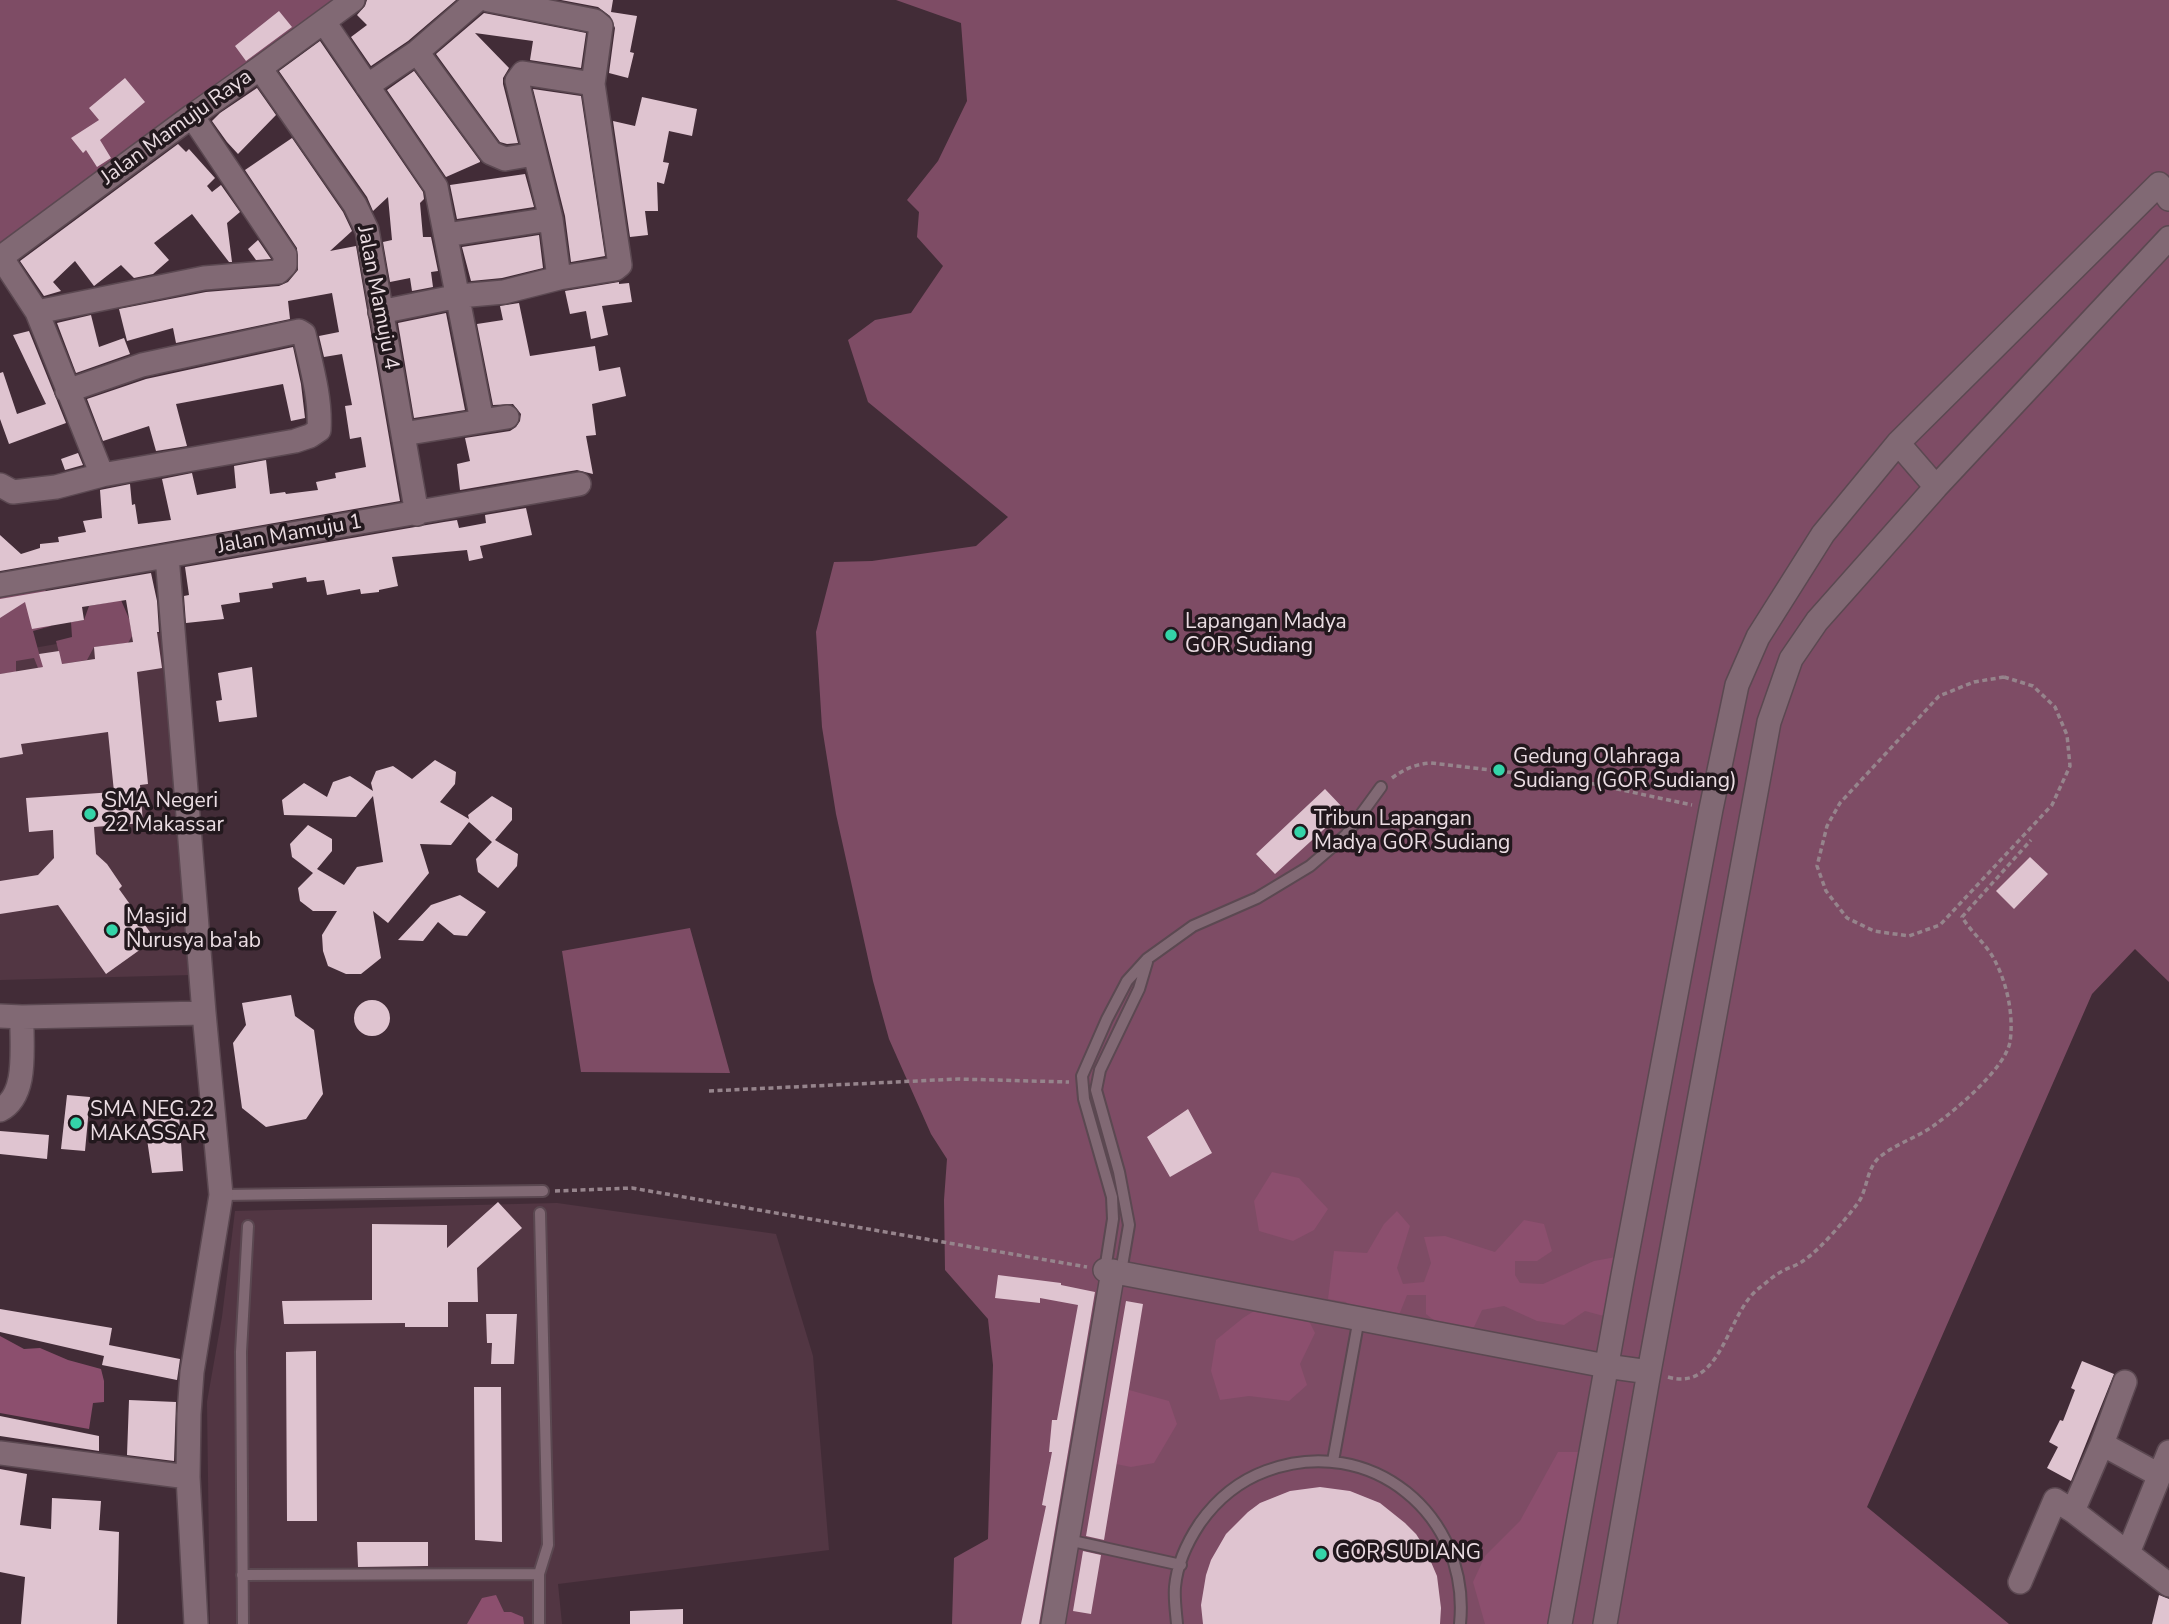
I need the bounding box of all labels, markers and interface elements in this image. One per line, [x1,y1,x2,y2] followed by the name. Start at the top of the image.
[97,65,257,191] street label: Jalan Mamuju Raya
[351,224,403,372] street label: Jalan Mamuju 4
[216,510,364,560] street label: Jalan Mamuju 1
[1185,610,1347,660] place label: Lapangan Madya GOR Sudiang
[1163,627,1179,643] marker: Lapangan Madya GOR Sudiang
[1513,745,1737,795] place label: Gedung Olahraga Sudiang (GOR Sudiang)
[1491,762,1507,778] marker: Gedung Olahraga Sudiang (GOR Sudiang)
[104,789,224,839] place label: SMA Negeri 22 Makassar
[82,806,98,822] marker: SMA Negeri 22 Makassar
[1314,807,1510,857] place label: Tribun Lapangan Madya GOR Sudiang
[1292,824,1308,840] marker: Tribun Lapangan Madya GOR Sudiang
[126,905,261,955] place label: Masjid Nurusya ba'ab
[104,922,120,938] marker: Masjid Nurusya ba'ab
[90,1098,215,1148] place label: SMA NEG.22 MAKASSAR
[68,1115,84,1131] marker: SMA NEG.22 MAKASSAR
[1335,1541,1481,1567] place label: GOR SUDIANG
[1313,1546,1329,1562] marker: GOR SUDIANG

